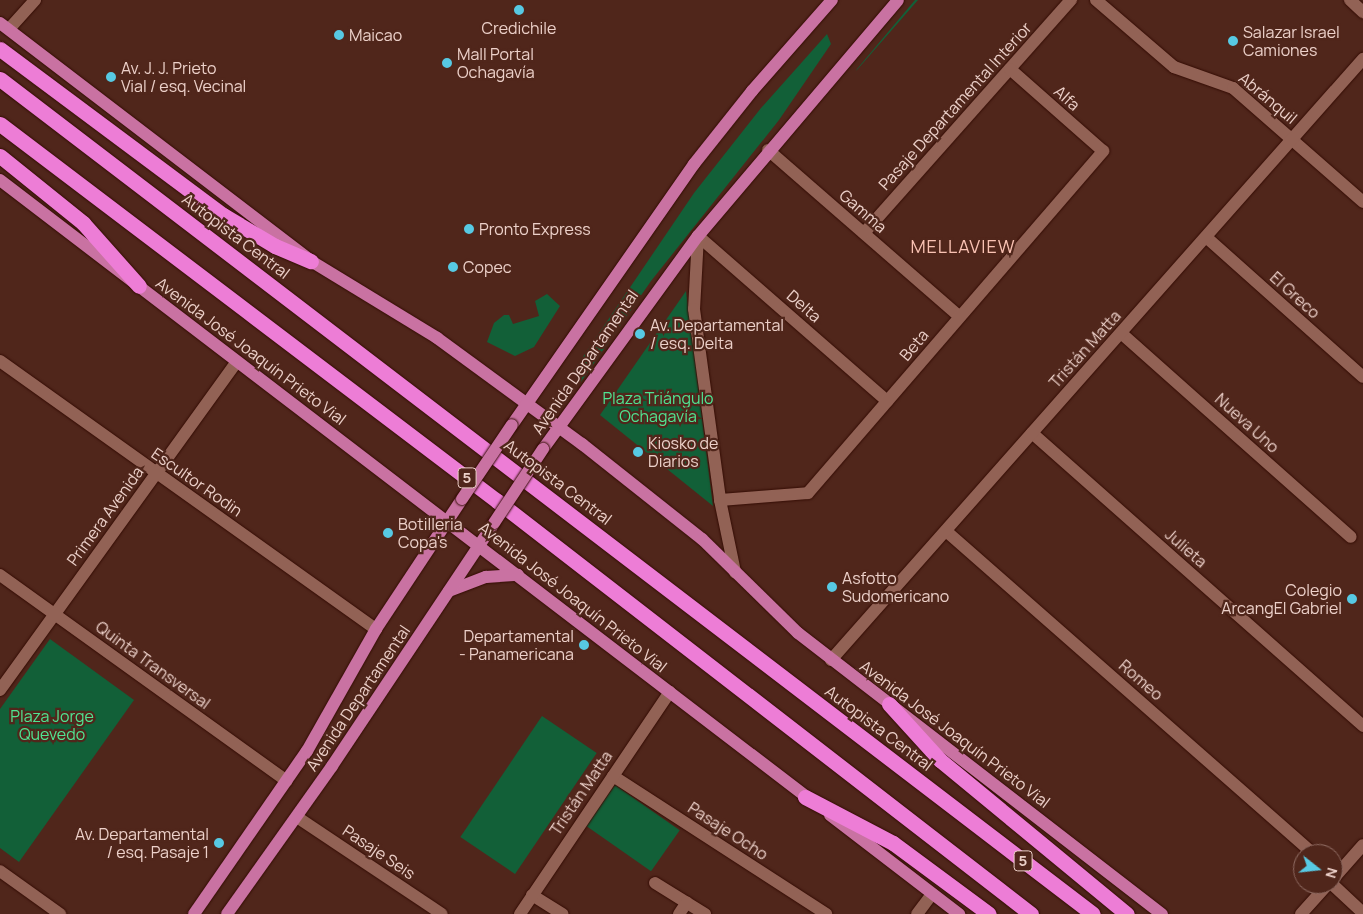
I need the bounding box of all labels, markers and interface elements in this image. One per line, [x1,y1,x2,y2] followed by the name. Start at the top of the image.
[513,4,525,16] marker: Credichile
[482,18,556,38] place label: Credichile
[875,18,1035,194] street label: Pasaje Departamental Interior
[1243,22,1340,60] place label: Salazar Israel Camiones
[349,25,402,45] place label: Maicao
[333,29,345,41] marker: Maicao
[1227,35,1239,47] marker: Salazar Israel Camiones
[457,44,535,82] place label: Mall Portal Ochagavía
[441,57,453,69] marker: Mall Portal Ochagavía
[121,58,246,96] place label: Av. J. J. Prieto Vial / esq. Vecinal
[1235,68,1301,128] street label: Abránquil
[105,71,117,83] marker: Av. J. J. Prieto Vial / esq. Vecinal
[1050,81,1084,115] street label: Alfa
[835,185,891,237] street label: Gamma
[178,189,294,283] street label: Autopista Central
[479,219,591,239] place label: Pronto Express
[463,223,475,235] marker: Pronto Express
[909,235,1017,257] district label: MELLAVIEW
[463,257,512,277] place label: Copec
[447,261,459,273] marker: Copec
[1266,268,1324,322] street label: El Greco
[152,273,350,429] street label: Avenida José Joaquín Prieto Vial
[528,286,642,438] street label: Avenida Departamental
[783,286,825,326] street label: Delta
[1045,306,1125,392] street label: Tristán Matta
[650,315,784,353] place label: Av. Departamental / esq. Delta
[896,326,932,364] street label: Beta
[634,328,646,340] marker: Av. Departamental / esq. Delta
[602,388,714,426] park label: Plaza Triángulo Ochagavía
[1211,389,1283,457] street label: Nueva Uno
[648,433,718,471] place label: Kiosko de Diarios
[500,435,616,529] street label: Autopista Central
[148,444,246,520] street label: Escultor Rodin
[632,446,644,458] marker: Kiosko de Diarios
[63,463,147,569] street label: Primera Avenida
[457,466,477,490] road number: 5
[398,514,463,552] place label: Botilleria Copa's
[475,518,671,676] street label: Avenida José Joaquín Prieto Vial
[1161,525,1211,571] street label: Julieta
[382,527,394,539] marker: Botilleria Copa's
[842,568,949,606] place label: Asfotto Sudomericano
[1221,580,1342,618] place label: Colegio ArcangEl Gabriel
[826,581,838,593] marker: Asfotto Sudomericano
[1346,593,1358,605] marker: Colegio ArcangEl Gabriel
[92,617,214,713] street label: Quinta Transversal
[302,621,414,775] street label: Avenida Departamental
[459,626,574,664] place label: Departamental - Panamericana
[578,639,590,651] marker: Departamental - Panamericana
[856,656,1054,812] street label: Avenida José Joaquín Prieto Vial
[1115,656,1167,704] street label: Romeo
[821,681,937,775] street label: Autopista Central
[10,706,94,744] park label: Plaza Jorge Quevedo
[546,747,616,839] street label: Tristán Matta
[684,798,772,864] street label: Pasaje Ocho
[339,821,419,883] street label: Pasaje Seis
[75,824,209,862] place label: Av. Departamental / esq. Pasaje 1
[213,837,225,849] marker: Av. Departamental / esq. Pasaje 1
[1293,844,1343,894] north arrow
[1013,848,1033,874] road number: 5
[1321,866,1342,880] text: N

